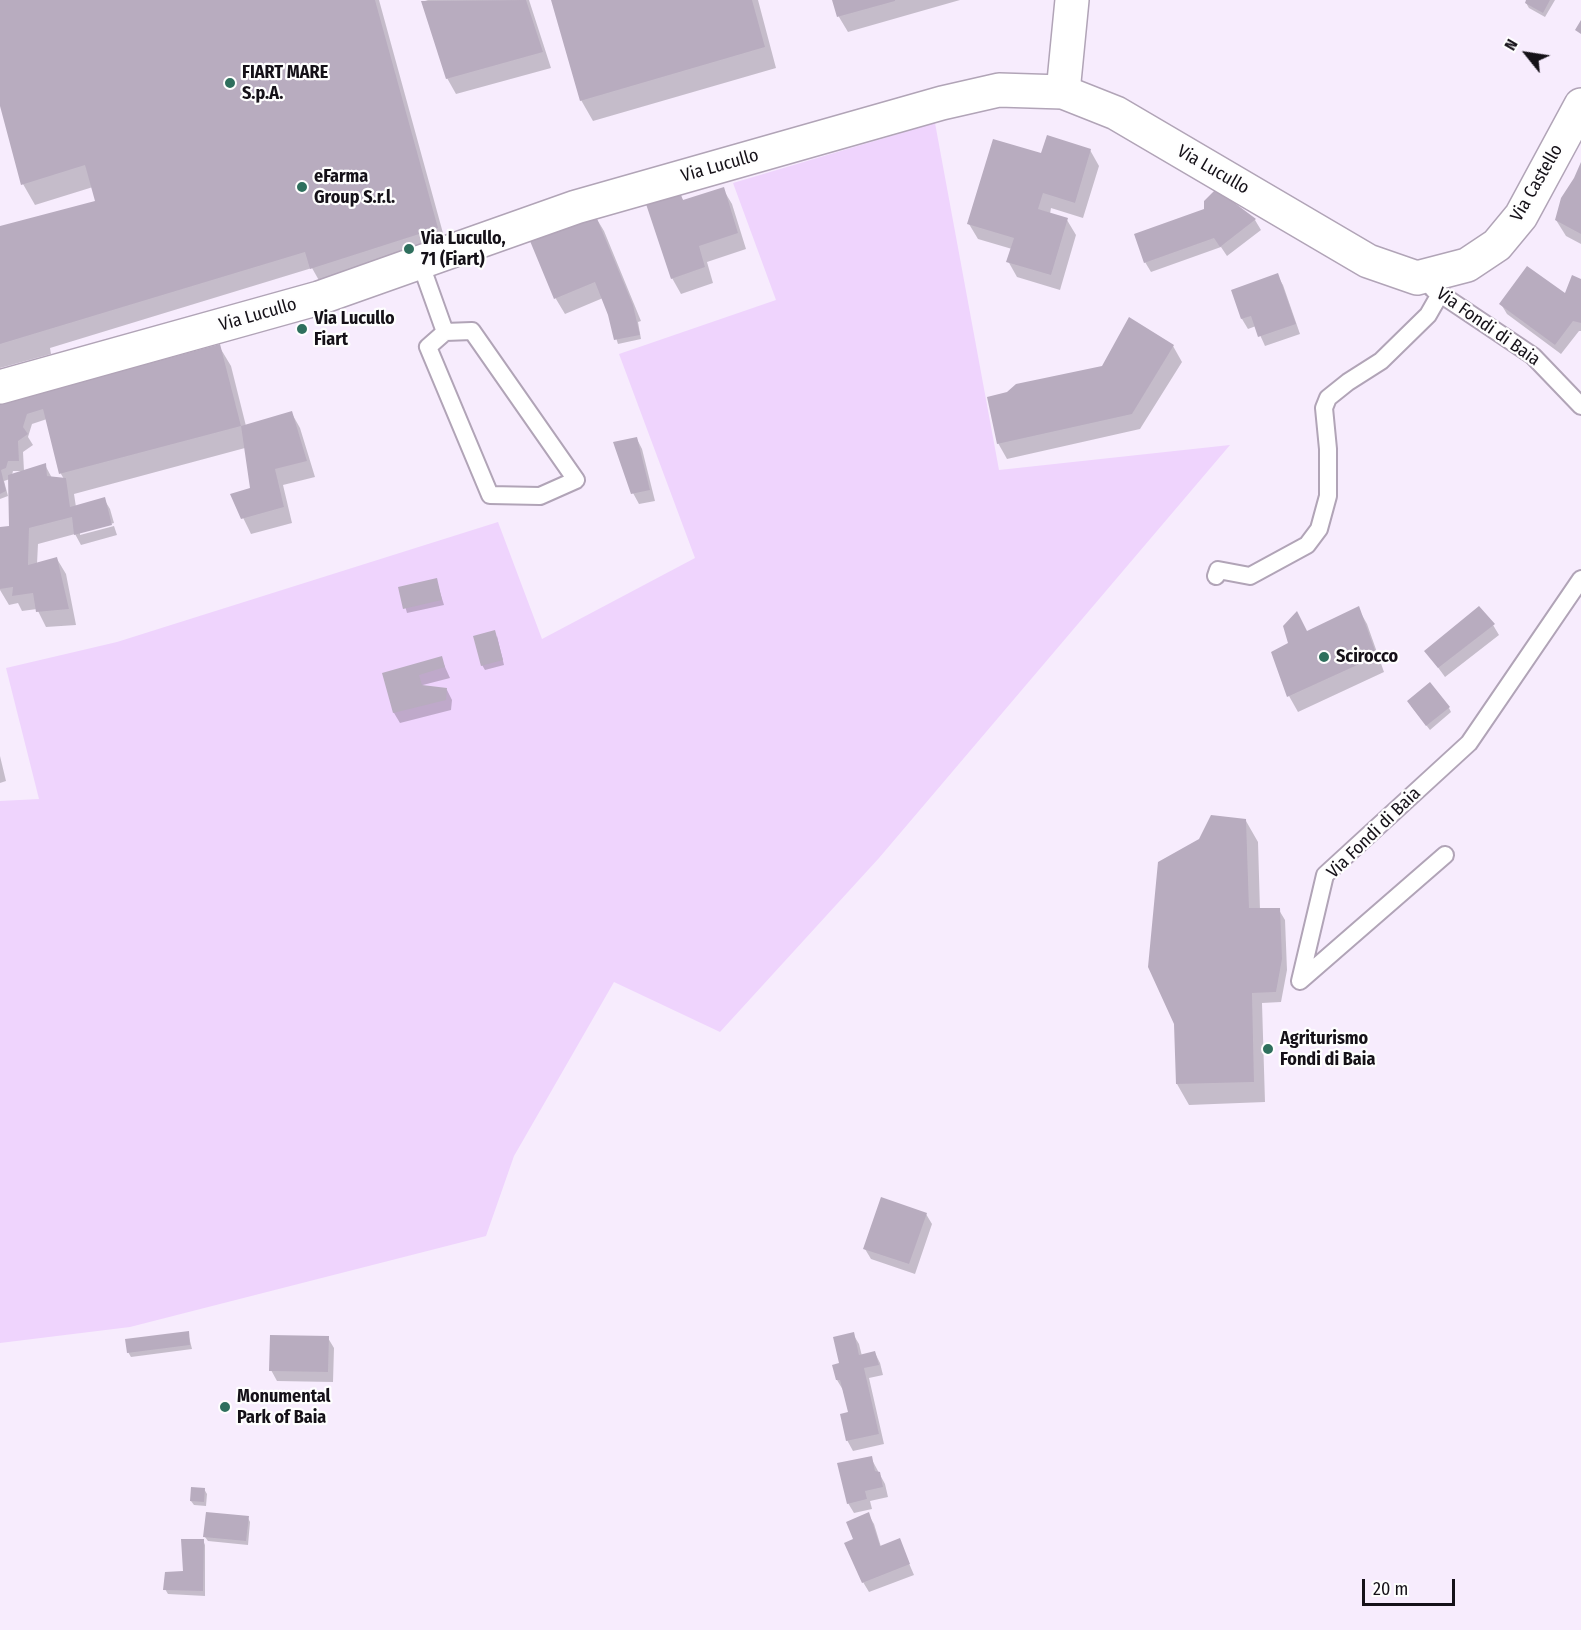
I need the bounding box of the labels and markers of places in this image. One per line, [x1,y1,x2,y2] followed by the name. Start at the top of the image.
[242,62,328,104] place label: FIART MARE S.p.A.
[223,76,237,90] marker: FIART MARE S.p.A.
[314,166,395,208] place label: eFarma Group S.r.l.
[295,180,309,194] marker: eFarma Group S.r.l.
[421,228,506,270] place label: Via Lucullo, 71 (Fiart)
[402,242,416,256] marker: Via Lucullo, 71 (Fiart)
[314,308,395,350] place label: Via Lucullo Fiart
[295,322,309,336] marker: Via Lucullo Fiart
[1336,646,1398,668] place label: Scirocco
[1317,650,1331,664] marker: Scirocco
[1280,1028,1375,1070] place label: Agriturismo Fondi di Baia
[1261,1042,1275,1056] marker: Agriturismo Fondi di Baia
[237,1386,330,1428] place label: Monumental Park of Baia
[218,1400,232,1414] marker: Monumental Park of Baia

